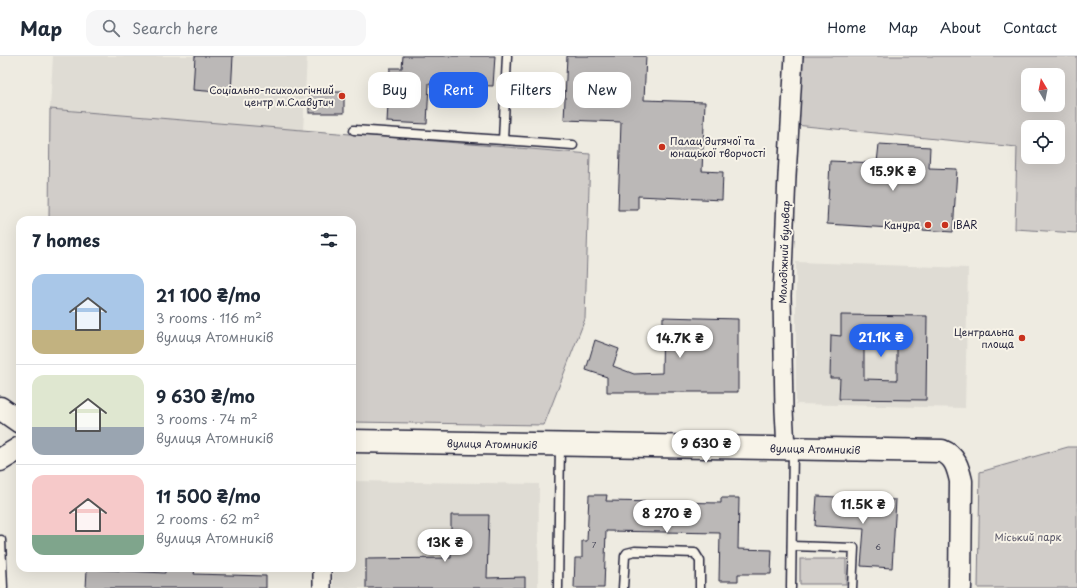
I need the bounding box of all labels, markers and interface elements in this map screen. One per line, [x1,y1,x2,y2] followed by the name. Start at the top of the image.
[86,10,366,46] search box
[20,14,62,42] text: Map
[132,16,218,39] text: Search here
[100,17,122,39] icon: search
[827,17,866,38] text: Home
[888,17,918,38] text: Map
[940,17,981,38] text: About
[1003,17,1057,38] text: Contact
[1021,68,1065,112] north arrow
[1021,68,1065,164] map controls
[368,72,421,108] chip: Buy
[429,72,488,108] chip: Rent
[496,72,565,108] chip: Filters
[573,72,631,108] chip: New
[209,82,334,109] place label: Соціально-психологічний центр м.Славутич
[337,91,347,101] marker: Соціально-психологічний центр м.Славутич
[1021,120,1065,164] button: locate
[670,133,766,160] place label: Палац дитячої та юнацької творчості
[657,142,667,152] marker: Палац дитячої та юнацької творчості
[856,158,930,192] pin: 15.9K ₴
[870,161,916,180] text: 15.9K ₴
[774,200,794,304] street label: Молодіжний бульвар
[884,217,921,232] place label: Канура
[953,217,978,232] place label: IBAR
[923,220,933,230] marker: Канура
[940,220,950,230] marker: IBAR
[32,227,100,253] text: 7 homes
[318,229,340,251] icon: filters
[156,282,261,308] text: 21 100 ₴/mo
[64,290,112,338] icon: home
[156,308,262,327] text: 3 rooms · 116 m²
[844,324,918,358] pin: 21.1K ₴
[954,324,1015,351] place label: Центральна площа
[643,325,717,359] pin: 14.7K ₴
[156,327,274,346] text: вулиця Атомників
[858,327,904,346] text: 21.1K ₴
[656,328,704,347] text: 14.7K ₴
[1017,333,1027,343] marker: Центральна площа
[156,383,255,409] text: 9 630 ₴/mo
[64,391,112,439] icon: home
[156,409,258,428] text: 3 rooms · 74 m²
[156,428,274,447] text: вулиця Атомників
[669,430,743,464] pin: 9 630 ₴
[681,433,731,452] text: 9 630 ₴
[447,435,538,452] street label: вулиця Атомників
[770,440,861,457] street label: вулиця Атомників
[156,483,261,509] text: 11 500 ₴/mo
[64,491,112,539] icon: home
[826,491,900,525] pin: 11.5K ₴
[841,494,885,513] text: 11.5K ₴
[630,500,704,534] pin: 8 270 ₴
[642,503,692,522] text: 8 270 ₴
[156,509,260,528] text: 2 rooms · 62 m²
[156,528,274,547] text: вулиця Атомників
[417,529,473,563] pin: 13K ₴
[995,529,1061,544] park label: Міський парк
[426,532,464,551] text: 13K ₴
[592,539,597,551] house number: 7
[875,541,881,553] house number: 6

